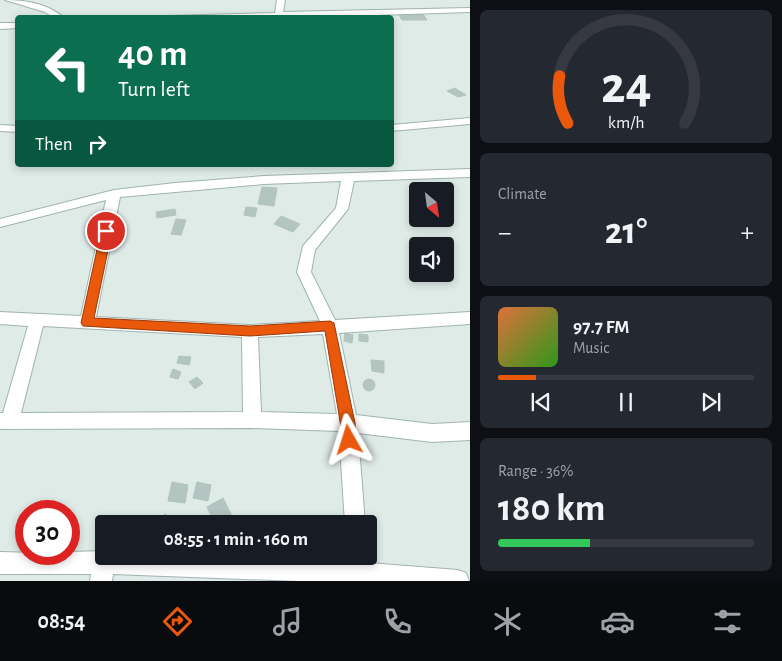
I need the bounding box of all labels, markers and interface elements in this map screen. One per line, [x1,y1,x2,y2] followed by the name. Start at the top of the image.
[35,35,100,100] icon: left
[118,37,187,72] text: 40 m
[601,60,651,112] text: 24
[118,78,190,100] text: Turn left
[608,114,644,132] text: km/h
[83,130,111,158] icon: right
[35,135,73,154] text: Then
[409,182,454,228] north arrow
[409,182,454,282] map controls
[498,186,547,202] text: Climate
[85,210,127,252] pin
[605,213,647,251] text: 21°
[92,217,120,245] icon: arrive
[498,219,511,247] text: −
[741,219,754,247] text: +
[409,237,454,282] button: sound
[573,318,629,337] text: 97.7 FM
[573,340,609,356] text: Music
[527,388,555,416] icon: previous
[612,388,640,416] icon: pause
[697,388,725,416] icon: next
[322,413,374,465] position arrow
[498,463,573,479] text: Range · 36%
[498,490,605,528] text: 180 km
[15,500,80,565] speed limit sign: 30
[164,530,308,549] text: 08:55 · 1 min · 160 m
[160,604,195,639] icon: directions
[270,604,305,639] icon: music
[380,604,415,639] icon: phone
[490,604,525,639] icon: climate
[600,604,635,639] icon: car
[710,604,745,639] icon: filters
[37,610,85,632] text: 08:54

